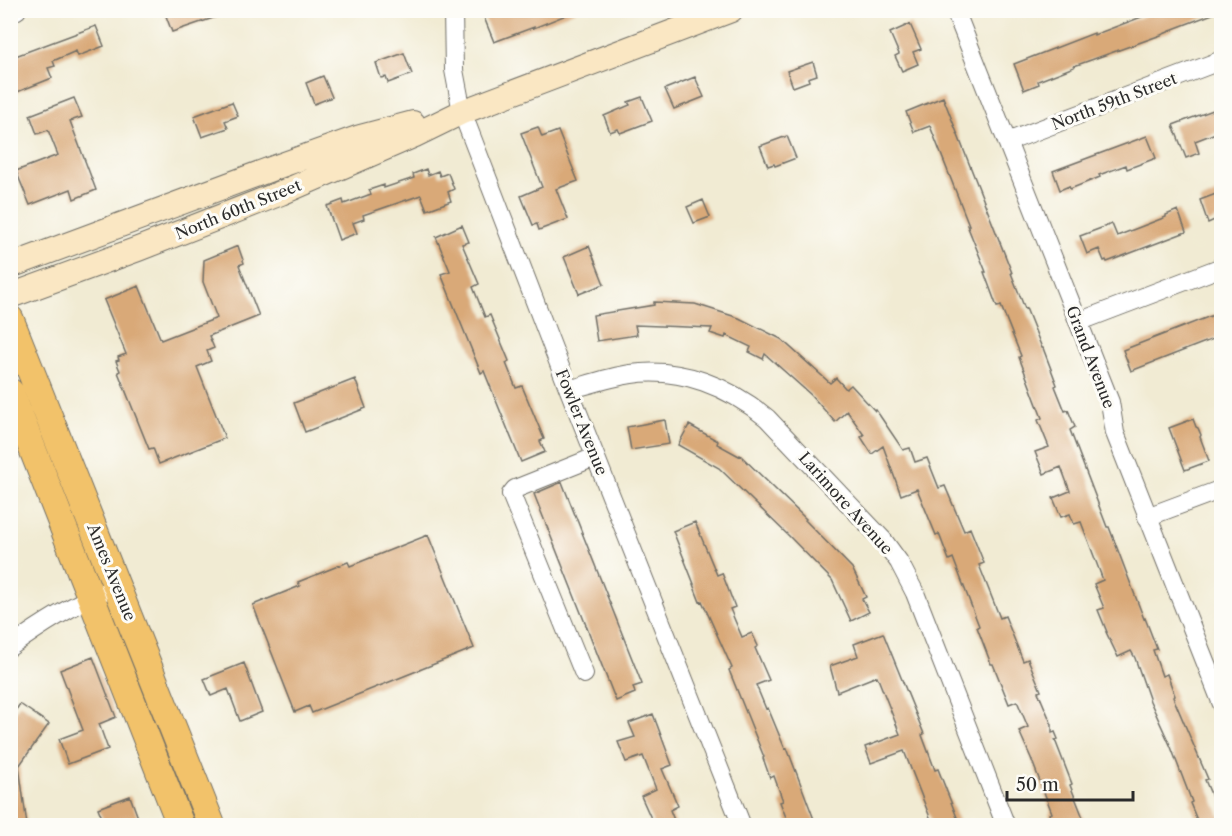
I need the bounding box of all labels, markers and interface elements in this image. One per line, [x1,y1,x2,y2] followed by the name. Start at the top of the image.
[1049,68,1180,134] street label: North 59th Street
[172,174,304,243] street label: North 60th Street
[1062,303,1120,411] street label: Grand Avenue
[552,366,612,478] street label: Fowler Avenue
[795,448,897,558] street label: Larimore Avenue
[83,519,141,624] street label: Ames Avenue
[1007,764,1133,802] scale bar
[1016,774,1059,796] text: 50 m

